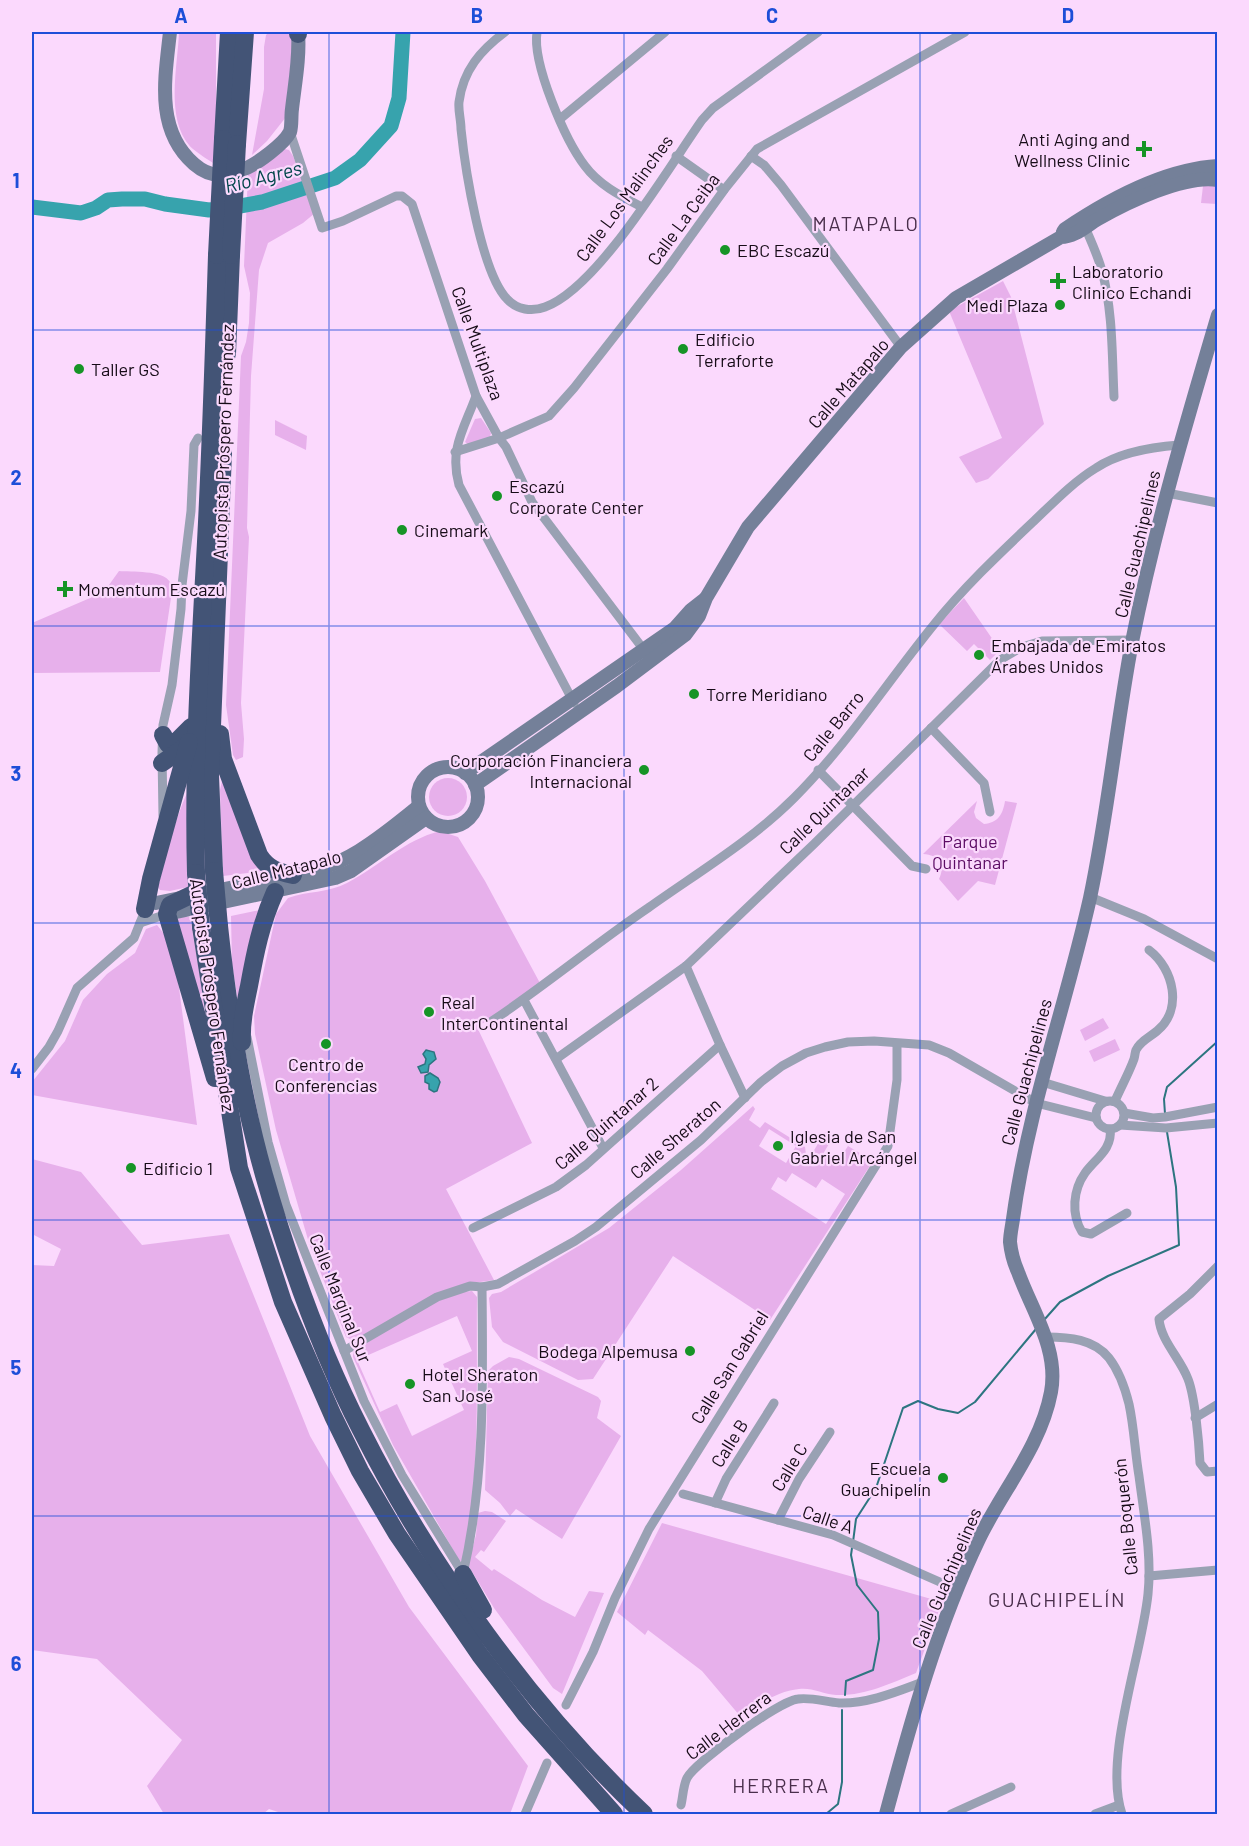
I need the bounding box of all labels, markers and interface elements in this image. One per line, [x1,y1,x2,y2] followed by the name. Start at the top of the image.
[174,3,188,27] text: A
[471,3,483,27] text: B
[766,3,778,27] text: C
[1062,3,1074,27] text: D
[1014,128,1130,171] place label: Anti Aging and Wellness Clinic
[571,130,677,266] street label: Calle Los Malinches
[1135,140,1153,158] marker: Anti Aging and Wellness Clinic
[222,155,304,197] water label: Río Agres
[12,168,20,192] text: 1
[642,169,724,269] street label: Calle La Ceiba
[813,211,919,235] district label: MATAPALO
[737,239,829,261] place label: EBC Escazú
[718,243,732,257] marker: EBC Escazú
[1072,260,1192,303] place label: Laboratorio Clinico Echandi
[1049,272,1067,290] marker: Laboratorio Clinico Echandi
[447,283,509,403] street label: Calle Multiplaza
[966,294,1048,316] place label: Medi Plaza
[1053,298,1067,312] marker: Medi Plaza
[208,324,238,560] street label: Autopista Próspero Fernández
[695,328,774,371] place label: Edificio Terraforte
[803,333,893,433] street label: Calle Matapalo
[676,342,690,356] marker: Edificio Terraforte
[91,358,160,380] place label: Taller GS
[72,362,86,376] marker: Taller GS
[10,465,22,489] text: 2
[1109,468,1165,620] street label: Calle Guachipelines
[509,475,644,518] place label: Escazú Corporate Center
[490,489,504,503] marker: Escazú Corporate Center
[414,519,488,541] place label: Cinemark
[395,523,409,537] marker: Cinemark
[78,578,225,600] place label: Momentum Escazú
[56,580,74,598] marker: Momentum Escazú
[991,634,1166,677] place label: Embajada de Emiratos Árabes Unidos
[972,648,986,662] marker: Embajada de Emiratos Árabes Unidos
[706,683,828,705] place label: Torre Meridiano
[798,686,868,766] street label: Calle Barro
[687,687,701,701] marker: Torre Meridiano
[450,749,632,792] place label: Corporación Financiera Internacional
[11,761,21,785] text: 3
[774,761,874,859] street label: Calle Quintanar
[637,763,651,777] marker: Corporación Financiera Internacional
[932,830,1008,873] park label: Parque Quintanar
[229,845,343,893] street label: Calle Matapalo
[186,877,240,1113] street label: Autopista Próspero Fernández
[441,991,568,1034] place label: Real InterContinental
[996,996,1056,1148] street label: Calle Guachipelines
[422,1005,436,1019] marker: Real InterContinental
[319,1037,333,1051] marker: Centro de Conferencias
[274,1053,378,1096] place label: Centro de Conferencias
[10,1058,22,1082] text: 4
[550,1072,662,1174] street label: Calle Quintanar 2
[625,1093,725,1183] street label: Calle Sheraton
[790,1125,917,1168] place label: Iglesia de San Gabriel Arcángel
[771,1139,785,1153] marker: Iglesia de San Gabriel Arcángel
[143,1157,213,1179] place label: Edificio 1
[124,1161,138,1175] marker: Edificio 1
[305,1230,377,1366] street label: Calle Marginal Sur
[685,1306,773,1428] street label: Calle San Gabriel
[538,1340,678,1362] place label: Bodega Alpemusa
[683,1344,697,1358] marker: Bodega Alpemusa
[11,1355,22,1379] text: 5
[422,1363,538,1406] place label: Hotel Sheraton San José
[403,1377,417,1391] marker: Hotel Sheraton San José
[706,1415,752,1471] street label: Calle B
[766,1439,812,1495] street label: Calle C
[840,1457,931,1500] place label: Escuela Guachipelín
[1108,1457,1142,1577] street label: Calle Boquerón
[936,1471,950,1485] marker: Escuela Guachipelín
[800,1500,856,1538] street label: Calle A
[906,1504,986,1652] street label: Calle Guachipelines
[988,1587,1126,1611] district label: GUACHIPELÍN
[11,1651,22,1675] text: 6
[681,1686,775,1764] street label: Calle Herrera
[732,1773,830,1797] district label: HERRERA

